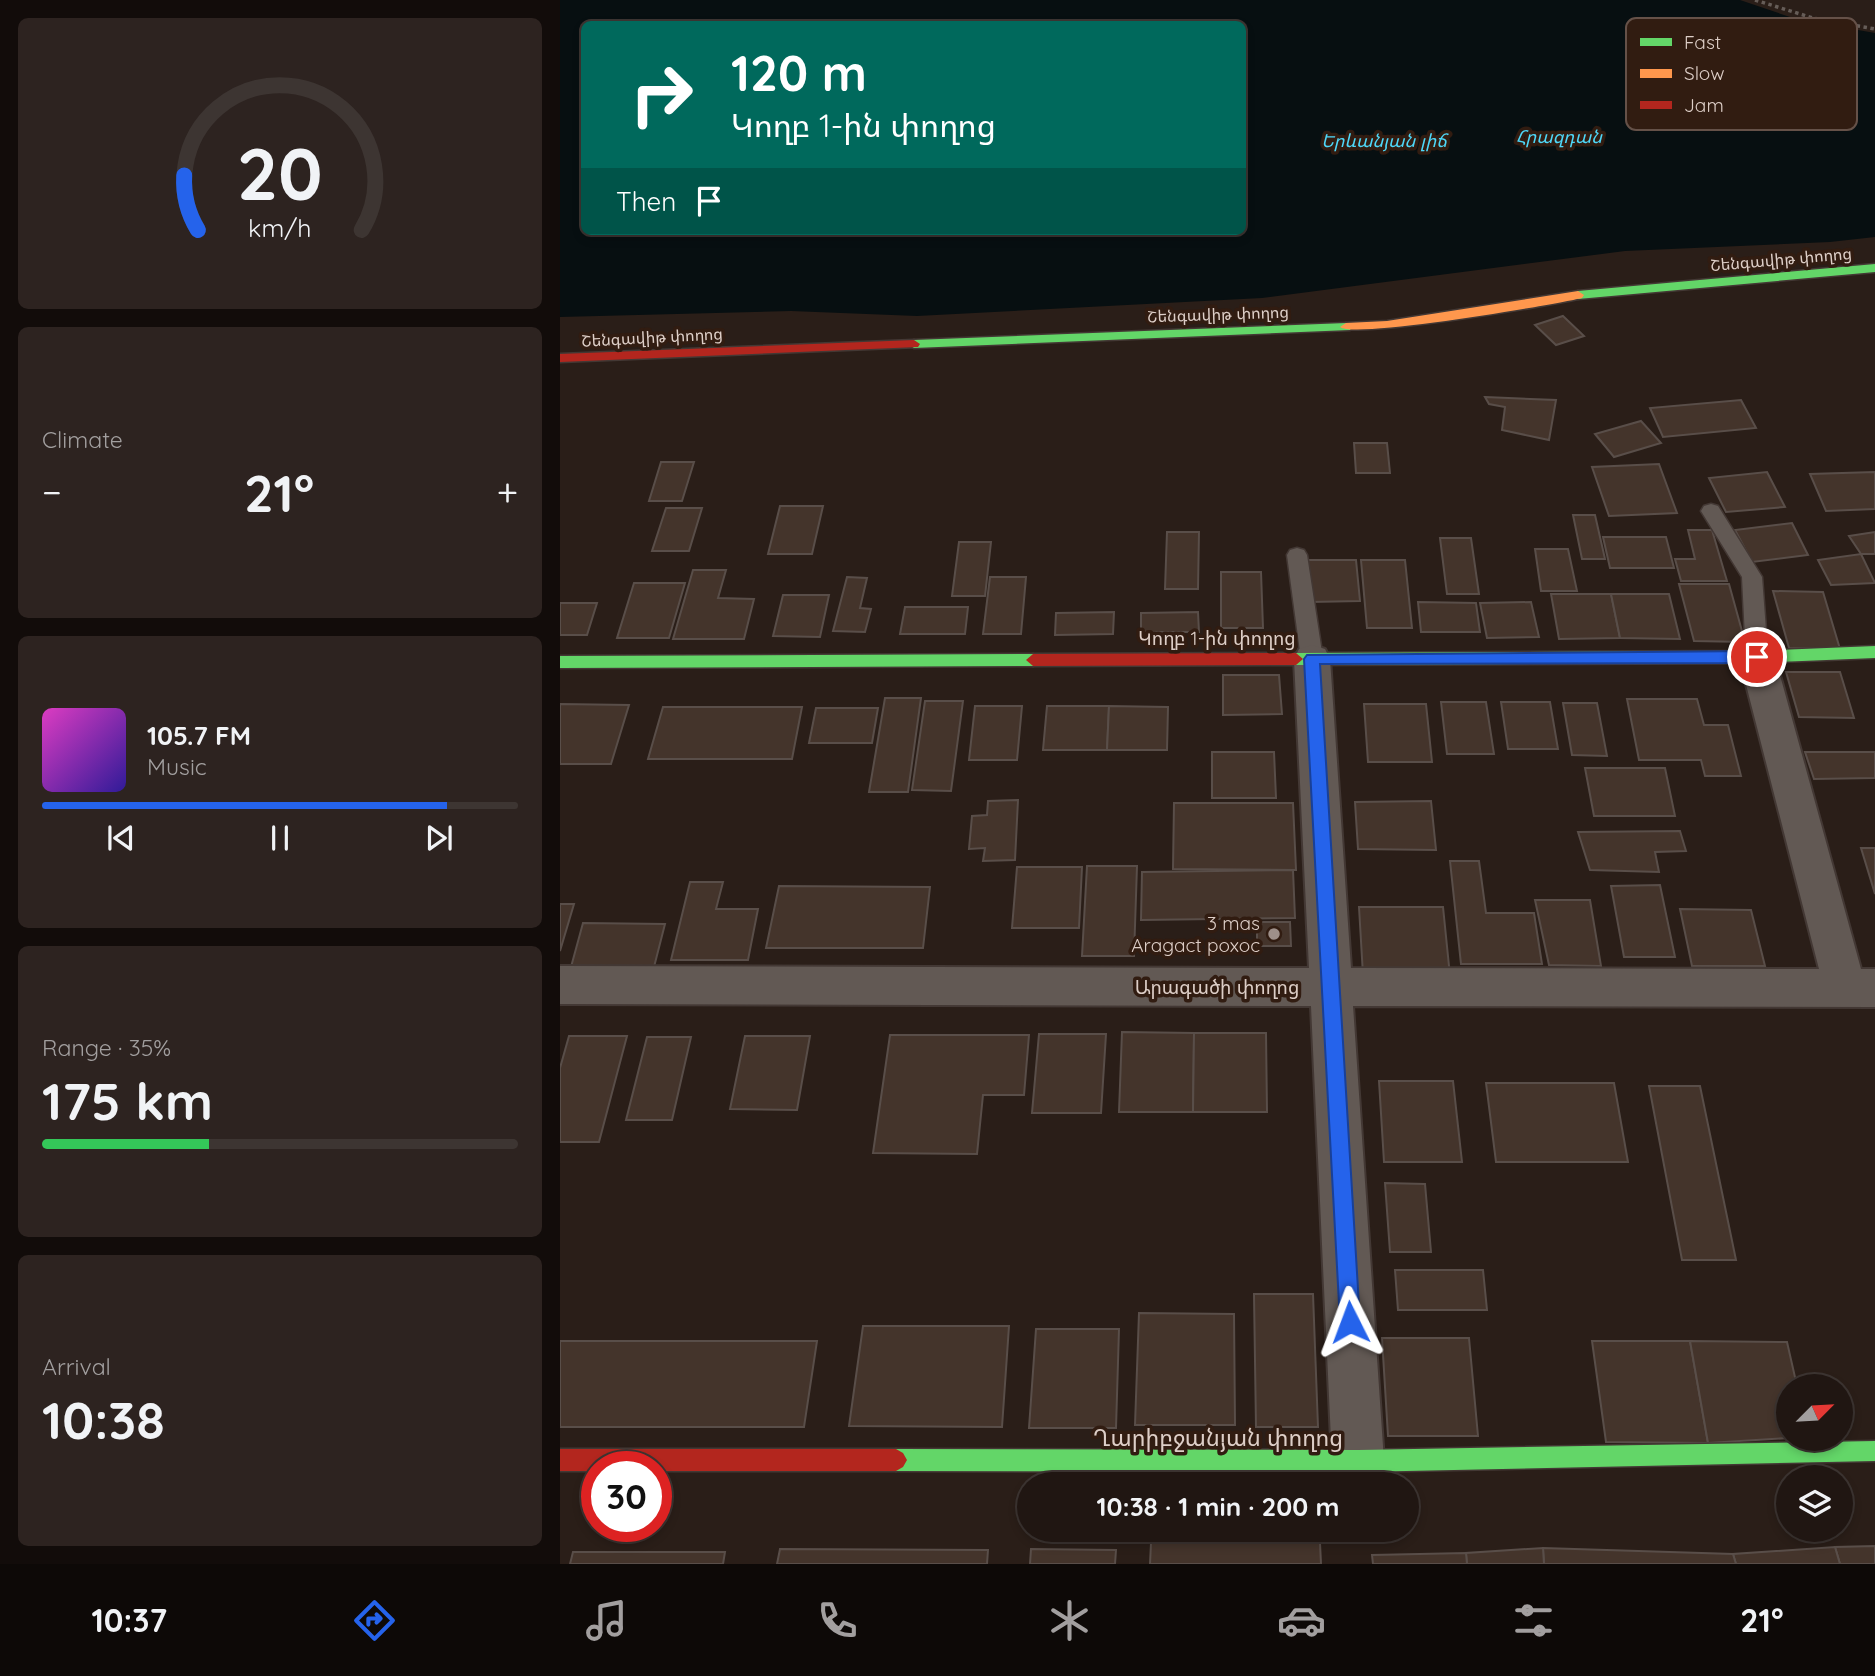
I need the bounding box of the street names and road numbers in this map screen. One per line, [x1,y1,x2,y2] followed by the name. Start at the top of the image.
[1709,243,1853,275] street label: Շենգավիթ փողոց
[1147,302,1289,326] street label: Շենգավիթ փողոց
[581,323,723,351] street label: Շենգավիթ փողոց
[1138,626,1296,650] street label: Կողբ 1-ին փողոց
[1135,975,1299,999] street label: Արագածի փողոց
[1093,1423,1343,1452] street label: Ղարիբջանյան փողոց

